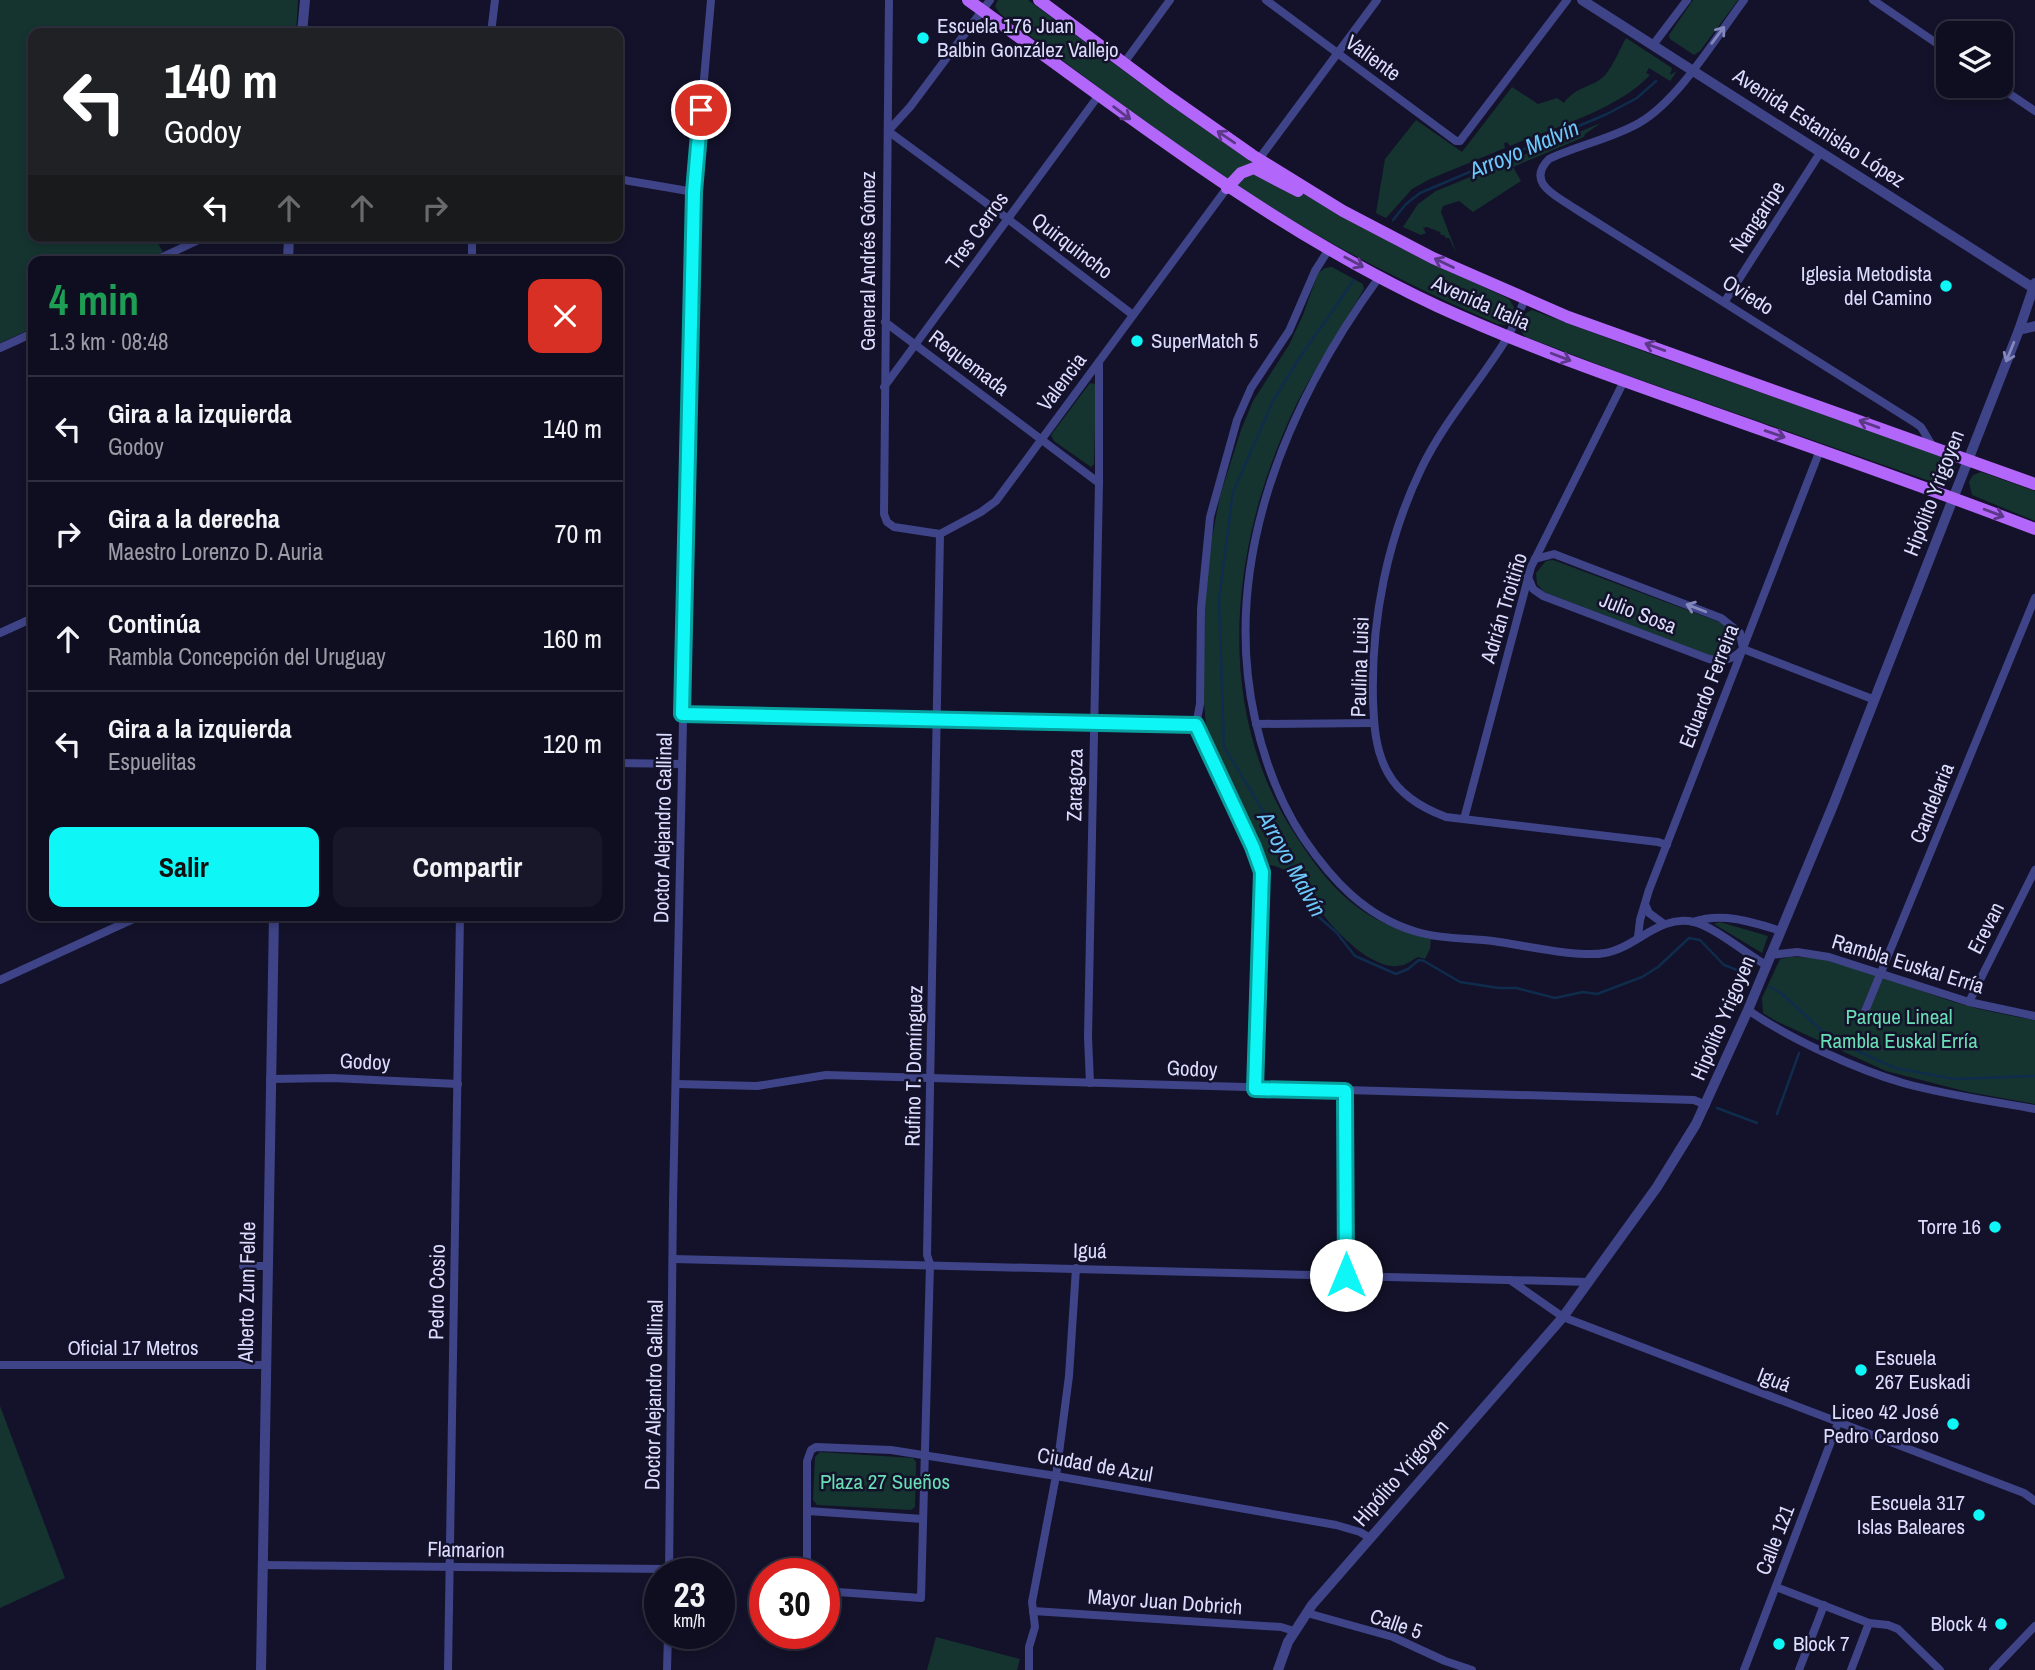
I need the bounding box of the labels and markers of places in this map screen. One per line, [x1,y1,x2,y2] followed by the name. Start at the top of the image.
[937,11,1119,64] place label: Escuela 176 Juan Balbin González Vallejo
[915,30,931,46] marker: Escuela 176 Juan Balbin González Vallejo
[671,80,731,140] pin
[1801,259,1932,312] place label: Iglesia Metodista del Camino
[1938,278,1954,294] marker: Iglesia Metodista del Camino
[1151,326,1258,355] place label: SuperMatch 5
[1129,333,1145,349] marker: SuperMatch 5
[1918,1212,1981,1241] place label: Torre 16
[1987,1219,2003,1235] marker: Torre 16
[1875,1343,1971,1396] place label: Escuela 267 Euskadi
[1853,1362,1869,1378] marker: Escuela 267 Euskadi
[1823,1397,1939,1450] place label: Liceo 42 José Pedro Cardoso
[1945,1416,1961,1432] marker: Liceo 42 José Pedro Cardoso
[1857,1488,1965,1541] place label: Escuela 317 Islas Baleares
[1971,1507,1987,1523] marker: Escuela 317 Islas Baleares
[1931,1609,1987,1638] place label: Block 4
[1993,1616,2009,1632] marker: Block 4
[1793,1629,1849,1658] place label: Block 7
[1771,1636,1787,1652] marker: Block 7

